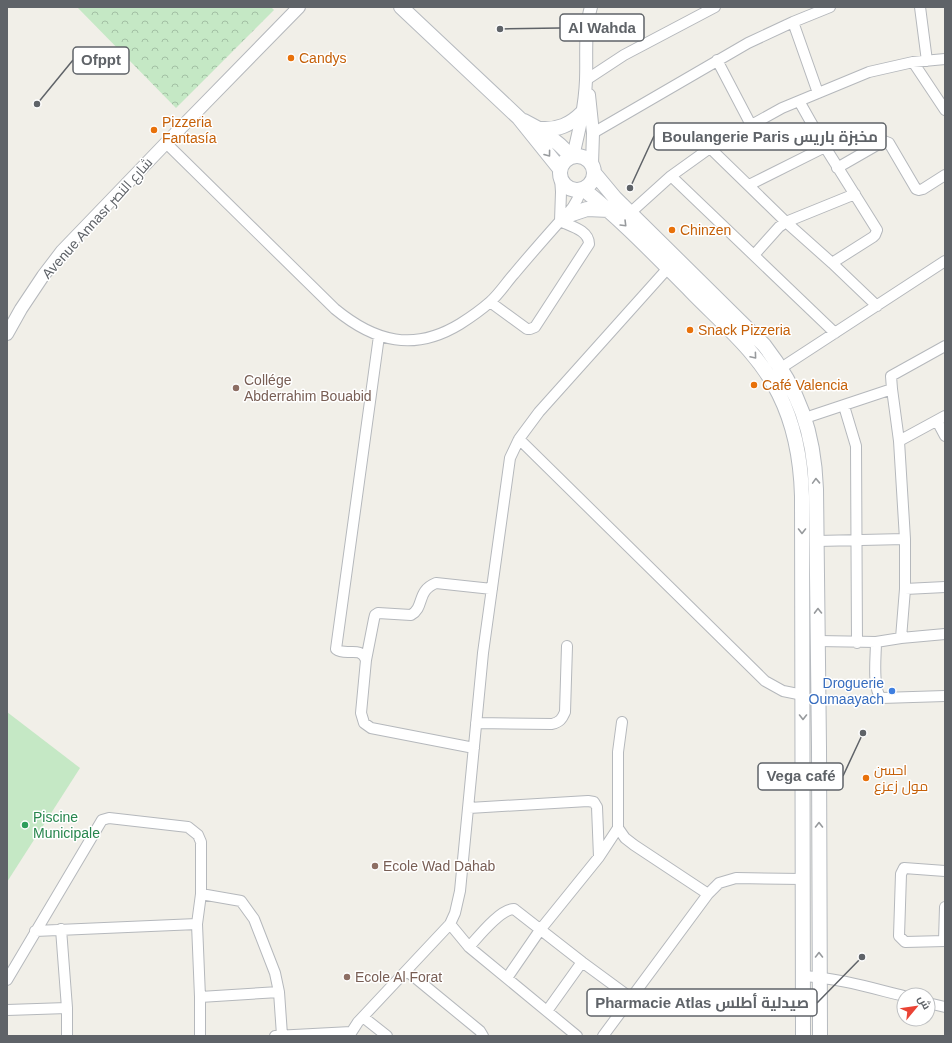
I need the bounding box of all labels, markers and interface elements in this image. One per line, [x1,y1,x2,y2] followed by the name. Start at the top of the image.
[560,14,644,41] callout: Al Wahda
[568,19,637,36] text: Al Wahda
[73,47,129,74] callout: Ofppt
[299,50,346,66] place label: Candys
[81,51,121,68] text: Ofppt
[286,53,296,63] marker: Candys
[162,114,217,146] place label: Pizzeria Fantasía
[654,123,886,150] callout: Boulangerie Paris مخبزة باريس
[149,125,159,135] marker: Pizzeria Fantasía
[662,128,878,146] text: Boulangerie Paris مخبزة باريس
[544,150,551,157] one-way arrow
[39,154,156,282] street label: Avenue Annasr شارع النصر
[619,219,627,227] one-way arrow
[680,222,731,238] place label: Chinzen
[667,225,677,235] marker: Chinzen
[698,322,791,338] place label: Snack Pizzeria
[685,325,695,335] marker: Snack Pizzeria
[749,352,756,359] one-way arrow
[244,372,372,404] place label: Collége Abderrahim Bouabid
[762,377,848,393] place label: Café Valencia
[749,380,759,390] marker: Café Valencia
[231,383,241,393] marker: Collége Abderrahim Bouabid
[811,478,820,484] one-way arrow
[798,528,806,534] one-way arrow
[814,608,822,614] one-way arrow
[809,675,884,707] place label: Droguerie Oumaayach
[887,686,897,696] marker: Droguerie Oumaayach
[799,714,807,720] one-way arrow
[874,762,928,795] place label: احسن مول زعزع
[758,763,843,790] callout: Vega café
[766,767,836,784] text: Vega café
[861,773,871,783] marker: احسن مول زعزع
[33,809,100,841] place label: Piscine Municipale
[20,820,30,830] marker: Piscine Municipale
[815,822,823,828] one-way arrow
[383,858,496,874] place label: Ecole Wad Dahab
[370,861,380,871] marker: Ecole Wad Dahab
[815,952,823,958] one-way arrow
[355,969,442,985] place label: Ecole Al Forat
[342,972,352,982] marker: Ecole Al Forat
[896,987,936,1027] north arrow
[587,989,817,1016] callout: Pharmacie Atlas صيدلية أطلس
[595,993,809,1012] text: Pharmacie Atlas صيدلية أطلس
[915,993,933,1012] text: ش

